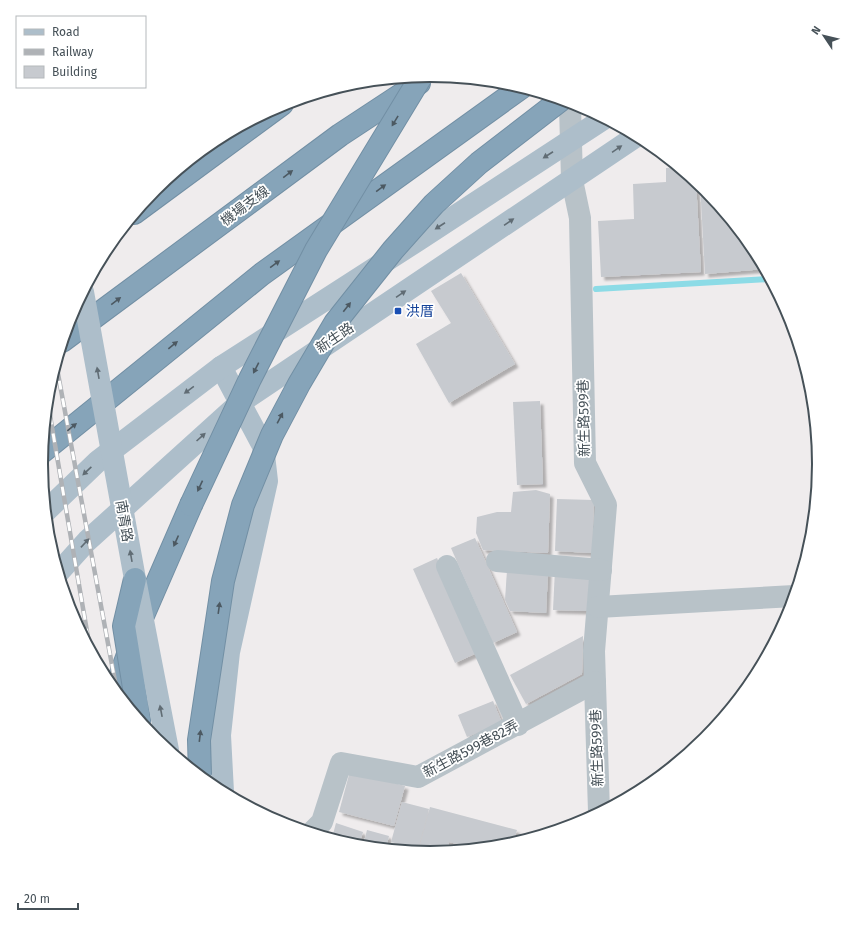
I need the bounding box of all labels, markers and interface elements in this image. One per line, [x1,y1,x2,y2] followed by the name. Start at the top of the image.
[16,16,146,88] legend
[804,16,844,56] north arrow
[809,24,824,37] text: N
[52,25,80,39] text: Road
[52,45,93,59] text: Railway
[52,65,98,79] text: Building
[391,116,399,126] one-way arrow
[611,146,623,153] one-way arrow
[543,151,554,158] one-way arrow
[283,170,293,178] one-way arrow
[218,182,272,230] street label: 機場支線
[375,184,386,192] one-way arrow
[504,218,514,226] one-way arrow
[435,222,445,230] one-way arrow
[270,260,280,268] one-way arrow
[396,290,406,298] one-way arrow
[111,297,122,306] one-way arrow
[343,302,352,313] one-way arrow
[406,303,434,320] place label: 洪厝
[393,306,403,316] marker: 洪厝
[313,319,357,357] street label: 新生路
[168,341,179,349] one-way arrow
[252,362,259,374] one-way arrow
[94,367,100,379] one-way arrow
[575,379,593,457] street label: 新生路599巷
[184,385,194,393] one-way arrow
[277,413,284,424] one-way arrow
[67,423,78,431] one-way arrow
[197,433,206,442] one-way arrow
[82,466,93,475] one-way arrow
[197,480,203,491] one-way arrow
[112,499,136,543] street label: 南青路
[172,536,178,548] one-way arrow
[80,538,89,549] one-way arrow
[128,550,134,562] one-way arrow
[216,602,222,614] one-way arrow
[158,705,164,717] one-way arrow
[587,709,607,787] street label: 新生路599巷
[420,717,522,781] street label: 新生路599巷82弄
[197,730,203,742] one-way arrow
[18,885,78,911] scale bar
[24,892,50,906] text: 20 m

